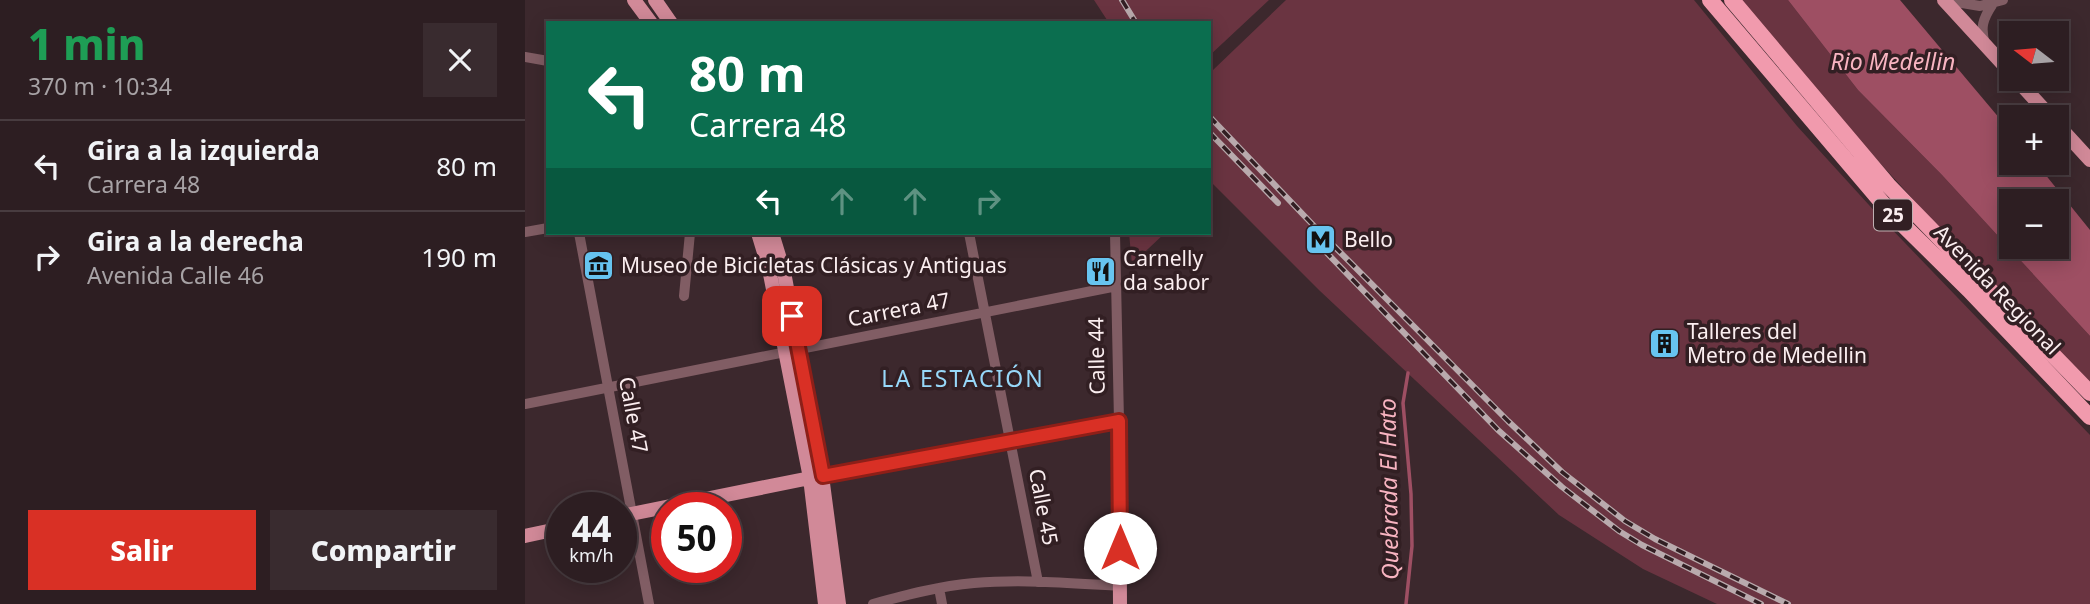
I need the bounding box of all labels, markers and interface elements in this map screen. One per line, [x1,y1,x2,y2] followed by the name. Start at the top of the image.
[28,15,145,72] text: 1 min
[1999,21,2069,91] north arrow
[1999,21,2069,259] map controls
[423,23,497,97] button: close
[689,40,806,106] text: 80 m
[1831,45,1955,77] water label: Rio Medellin
[574,49,665,140] icon: left
[28,70,172,102] text: 370 m · 10:34
[689,103,846,146] text: Carrera 48
[1999,105,2069,175] button: +
[87,132,320,168] text: Gira a la izquierda
[28,147,66,185] icon: left
[436,148,497,184] text: 80 m
[87,168,200,200] text: Carrera 48
[750,182,788,220] icon: left
[823,182,861,220] icon: ahead
[896,182,934,220] icon: ahead
[969,182,1007,220] icon: right
[1999,189,2069,259] button: −
[1874,200,1912,230] road number: 25
[1928,218,2067,360] street label: Avenida Regional
[87,223,304,259] text: Gira a la derecha
[1304,223,1338,257] metro station icon: Bello
[1344,225,1393,253] place label: Bello
[28,238,66,276] icon: right
[421,239,497,275] text: 190 m
[1123,244,1210,296] place label: Carnelly da sabor
[581,249,615,283] museum icon: Museo de Bicicletas Clásicas y Antiguas
[621,251,1007,279] place label: Museo de Bicicletas Clásicas y Antiguas
[1083,254,1117,288] restaurant icon: Carnelly da sabor
[87,259,264,291] text: Avenida Calle 46
[845,285,952,333] street label: Carrera 47
[762,286,822,346] pin
[773,297,811,335] icon: arrive
[1081,317,1111,395] street label: Calle 44
[1687,317,1867,369] place label: Talleres del Metro de Medellin
[1647,327,1681,361] building icon: Talleres del Metro de Medellin
[881,362,1045,394] district label: LA ESTACIÓN
[613,374,655,455] street label: Calle 47
[1370,398,1406,580] water label: Quebrada El Hato
[1023,466,1065,547] street label: Calle 45
[651,492,742,583] speed limit sign: 50
[571,505,612,552] text: 44
[28,510,256,590] button: Salir
[270,510,497,590] button: Compartir
[1083,511,1157,585] position arrow
[569,543,614,567] text: km/h

